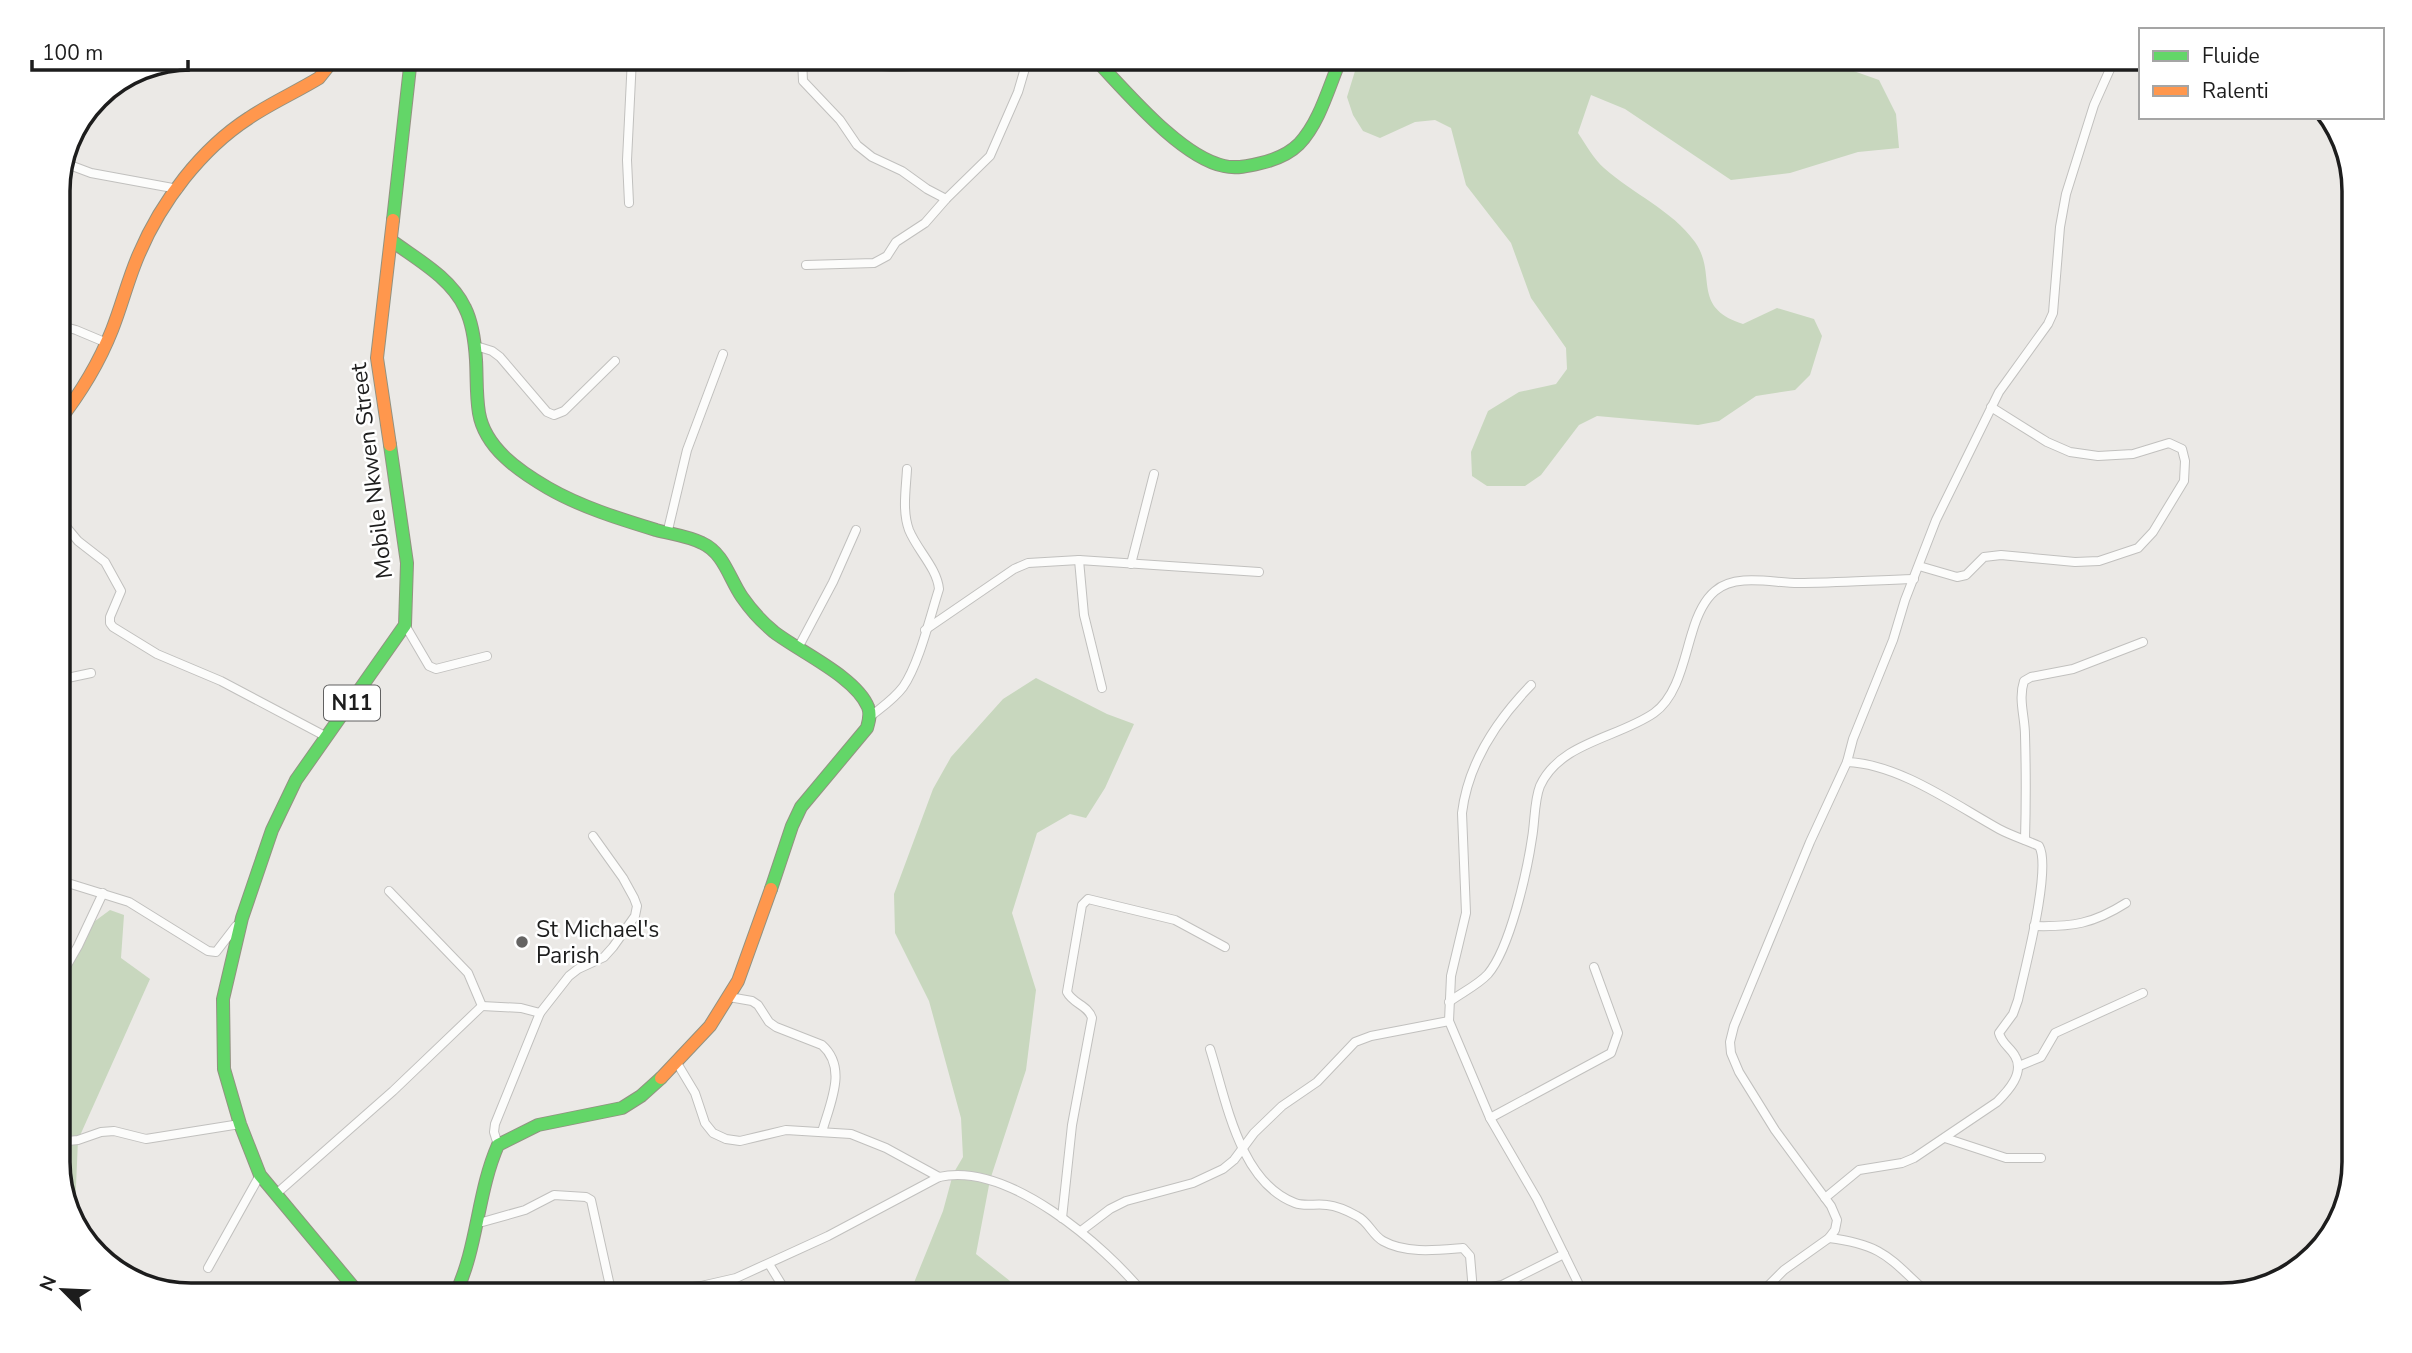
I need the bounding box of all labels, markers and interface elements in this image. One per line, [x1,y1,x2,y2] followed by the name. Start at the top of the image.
[32,28,187,72] scale bar
[2139,28,2384,119] legend
[42,39,103,67] text: 100 m
[2202,42,2260,70] text: Fluide
[2202,77,2269,105] text: Ralenti
[343,360,400,581] street label: Mobile Nkwen Street
[324,686,380,720] road number: N11
[536,914,659,971] place label: St Michael's Parish
[514,934,530,950] marker: St Michael's Parish
[28,1255,98,1325] north arrow
[34,1272,63,1295] text: N

